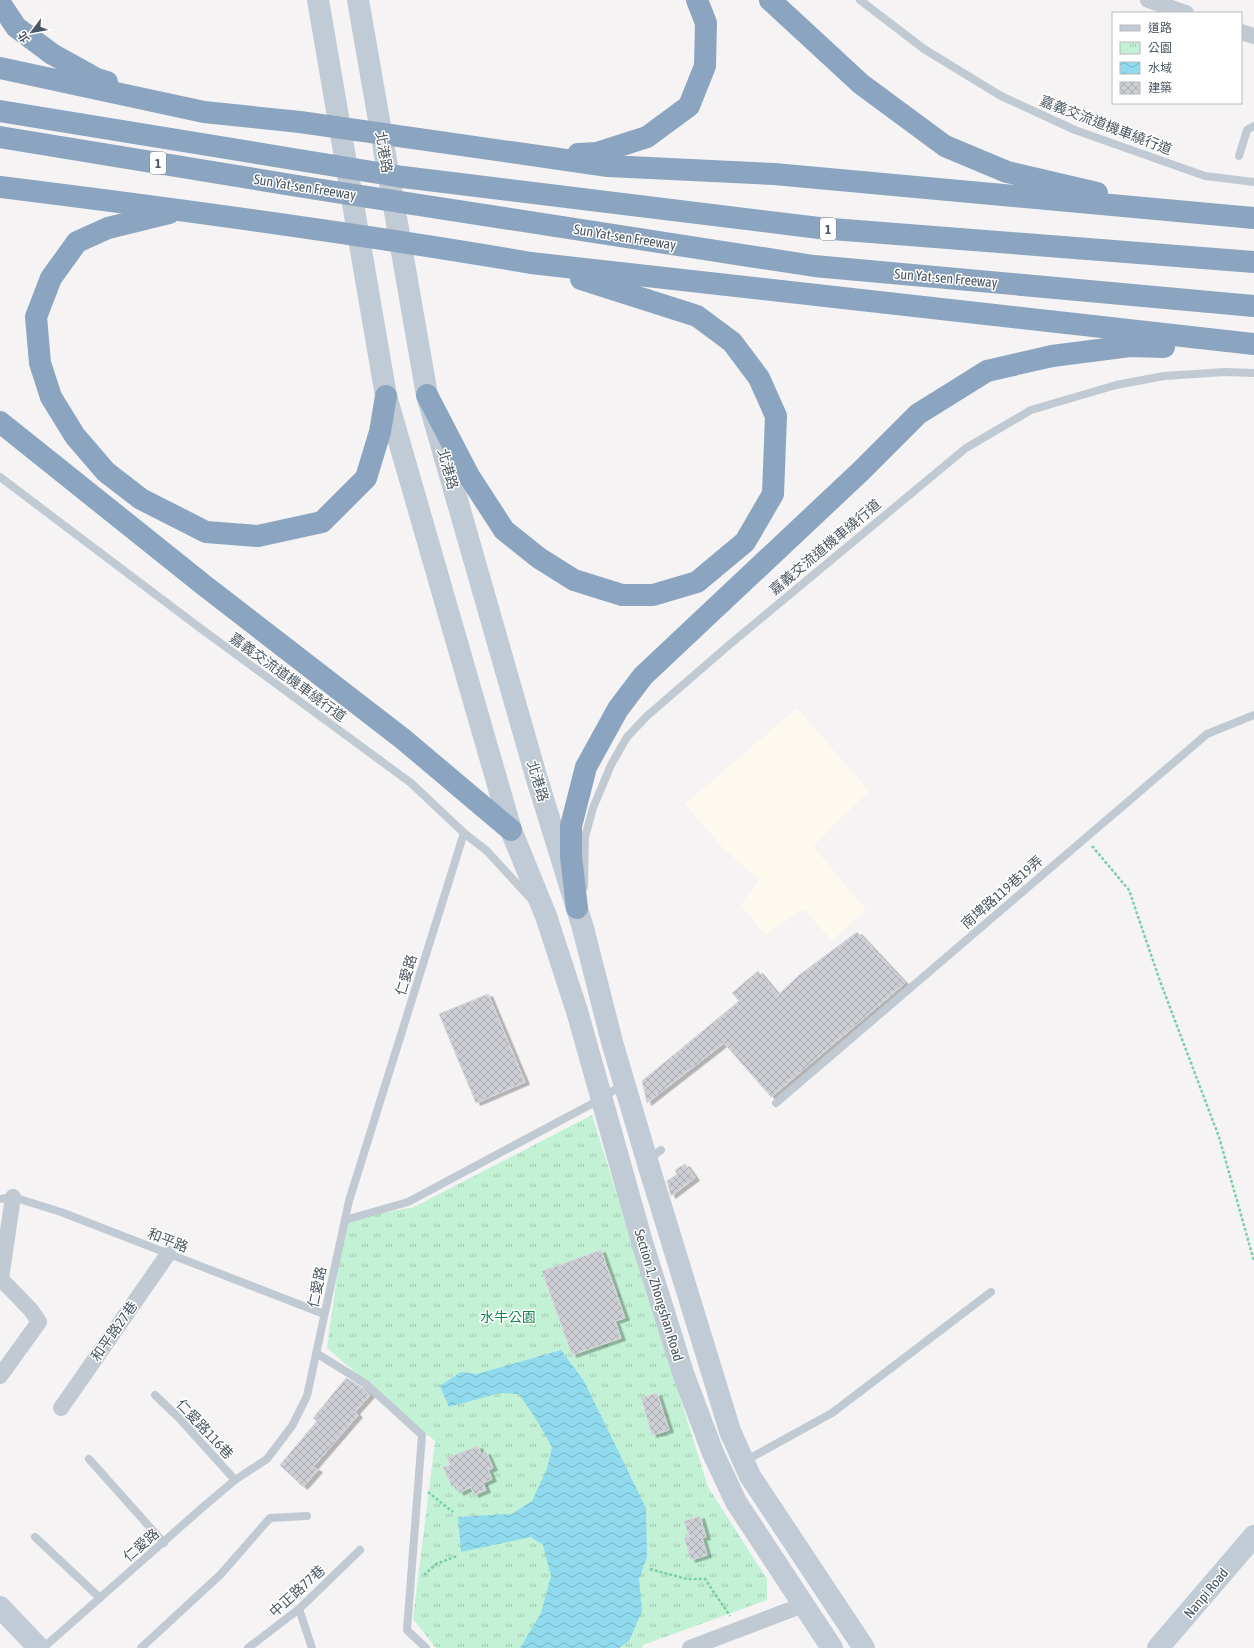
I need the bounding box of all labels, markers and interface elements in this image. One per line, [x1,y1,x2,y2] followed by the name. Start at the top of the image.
[12,12,52,52] north arrow
[1112,12,1242,104] legend
[1148,21,1172,35] text: 道路
[16,29,32,45] text: 北
[1148,41,1172,55] text: 公園
[1148,61,1172,75] text: 水域
[1148,81,1172,95] text: 建築
[1038,92,1174,158] street label: 嘉義交流道機車繞行道
[372,130,396,174] street label: 北港路
[150,152,166,174] road number: 1
[253,171,357,203] street label: Sun Yat-sen Freeway
[820,218,836,240] road number: 1
[573,221,677,253] street label: Sun Yat-sen Freeway
[894,266,998,290] street label: Sun Yat-sen Freeway
[435,447,461,491] street label: 北港路
[766,496,884,598] street label: 嘉義交流道機車繞行道
[227,629,349,725] street label: 嘉義交流道機車繞行道
[524,759,552,803] street label: 北港路
[958,852,1046,932] street label: 南埤路119巷19弄
[392,953,420,997] street label: 仁愛路
[146,1225,190,1255] street label: 和平路
[631,1227,687,1363] street label: Section 1, Zhongshan Road
[305,1265,329,1309] street label: 仁愛路
[88,1298,140,1364] street label: 和平路27巷
[480,1309,536,1325] park label: 水牛公園
[173,1396,237,1462] street label: 仁愛路116巷
[120,1525,162,1565] street label: 仁愛路
[266,1562,328,1620] street label: 中正路77巷
[1181,1565,1231,1621] street label: Nanpi Road

